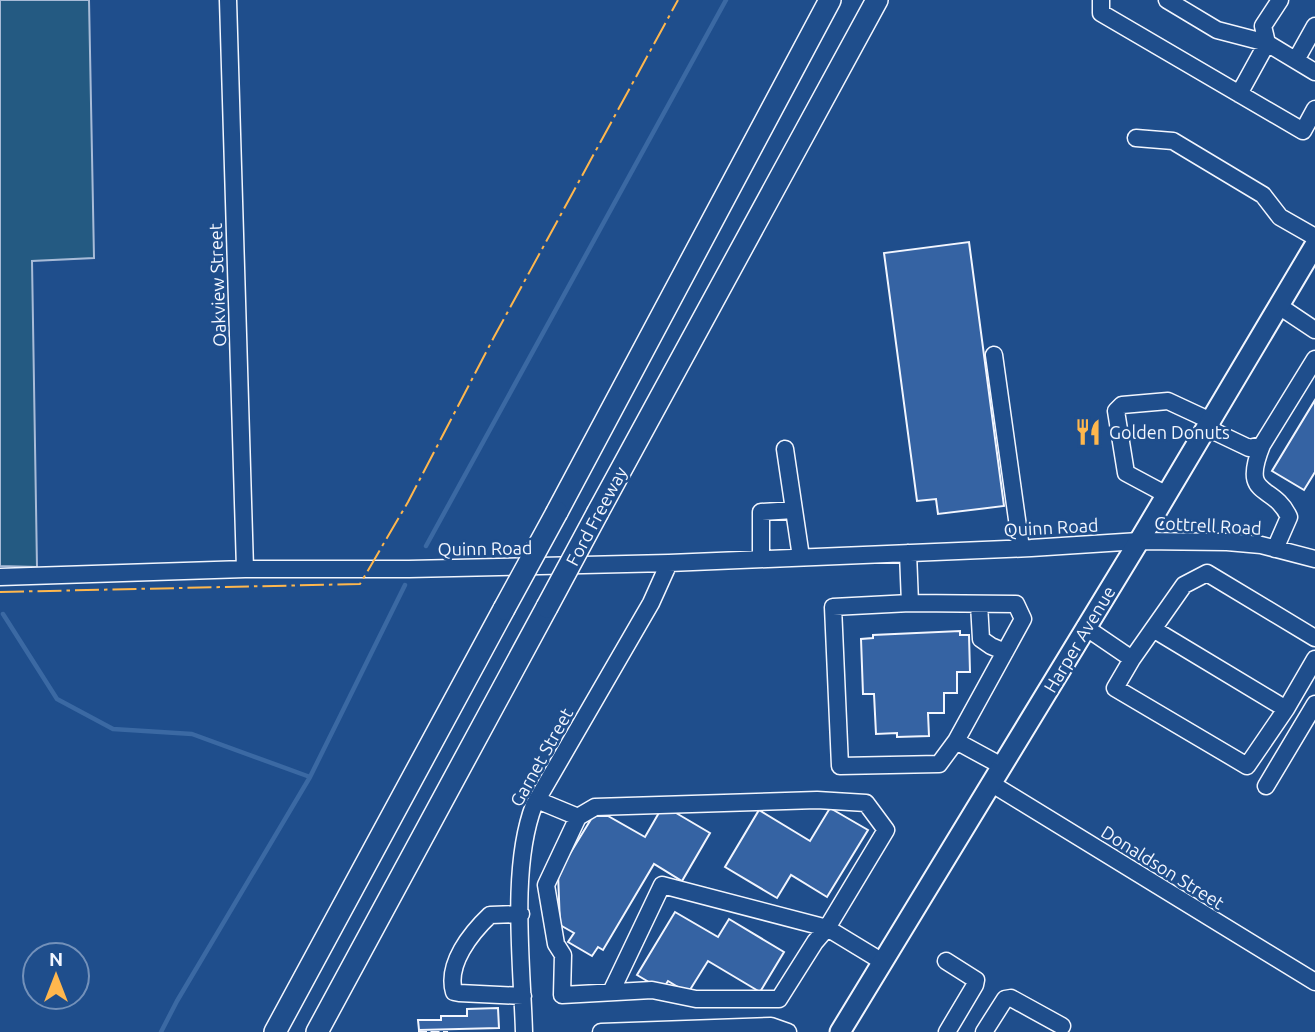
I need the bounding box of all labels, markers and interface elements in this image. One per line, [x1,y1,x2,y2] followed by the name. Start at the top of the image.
[205,223,229,347] street label: Oakview Street
[1073,417,1103,447] restaurant icon: Golden Donuts
[1109,422,1230,442] place label: Golden Donuts
[562,463,631,569] street label: Ford Freeway
[1154,512,1262,538] street label: Cottrell Road
[1003,515,1099,540] street label: Quinn Road
[437,537,533,560] street label: Quinn Road
[1039,582,1119,696] street label: Harper Avenue
[506,704,576,810] street label: Garnet Street
[1098,821,1228,913] street label: Donaldson Street
[21,941,91,1011] north arrow
[49,948,63,970] text: N

